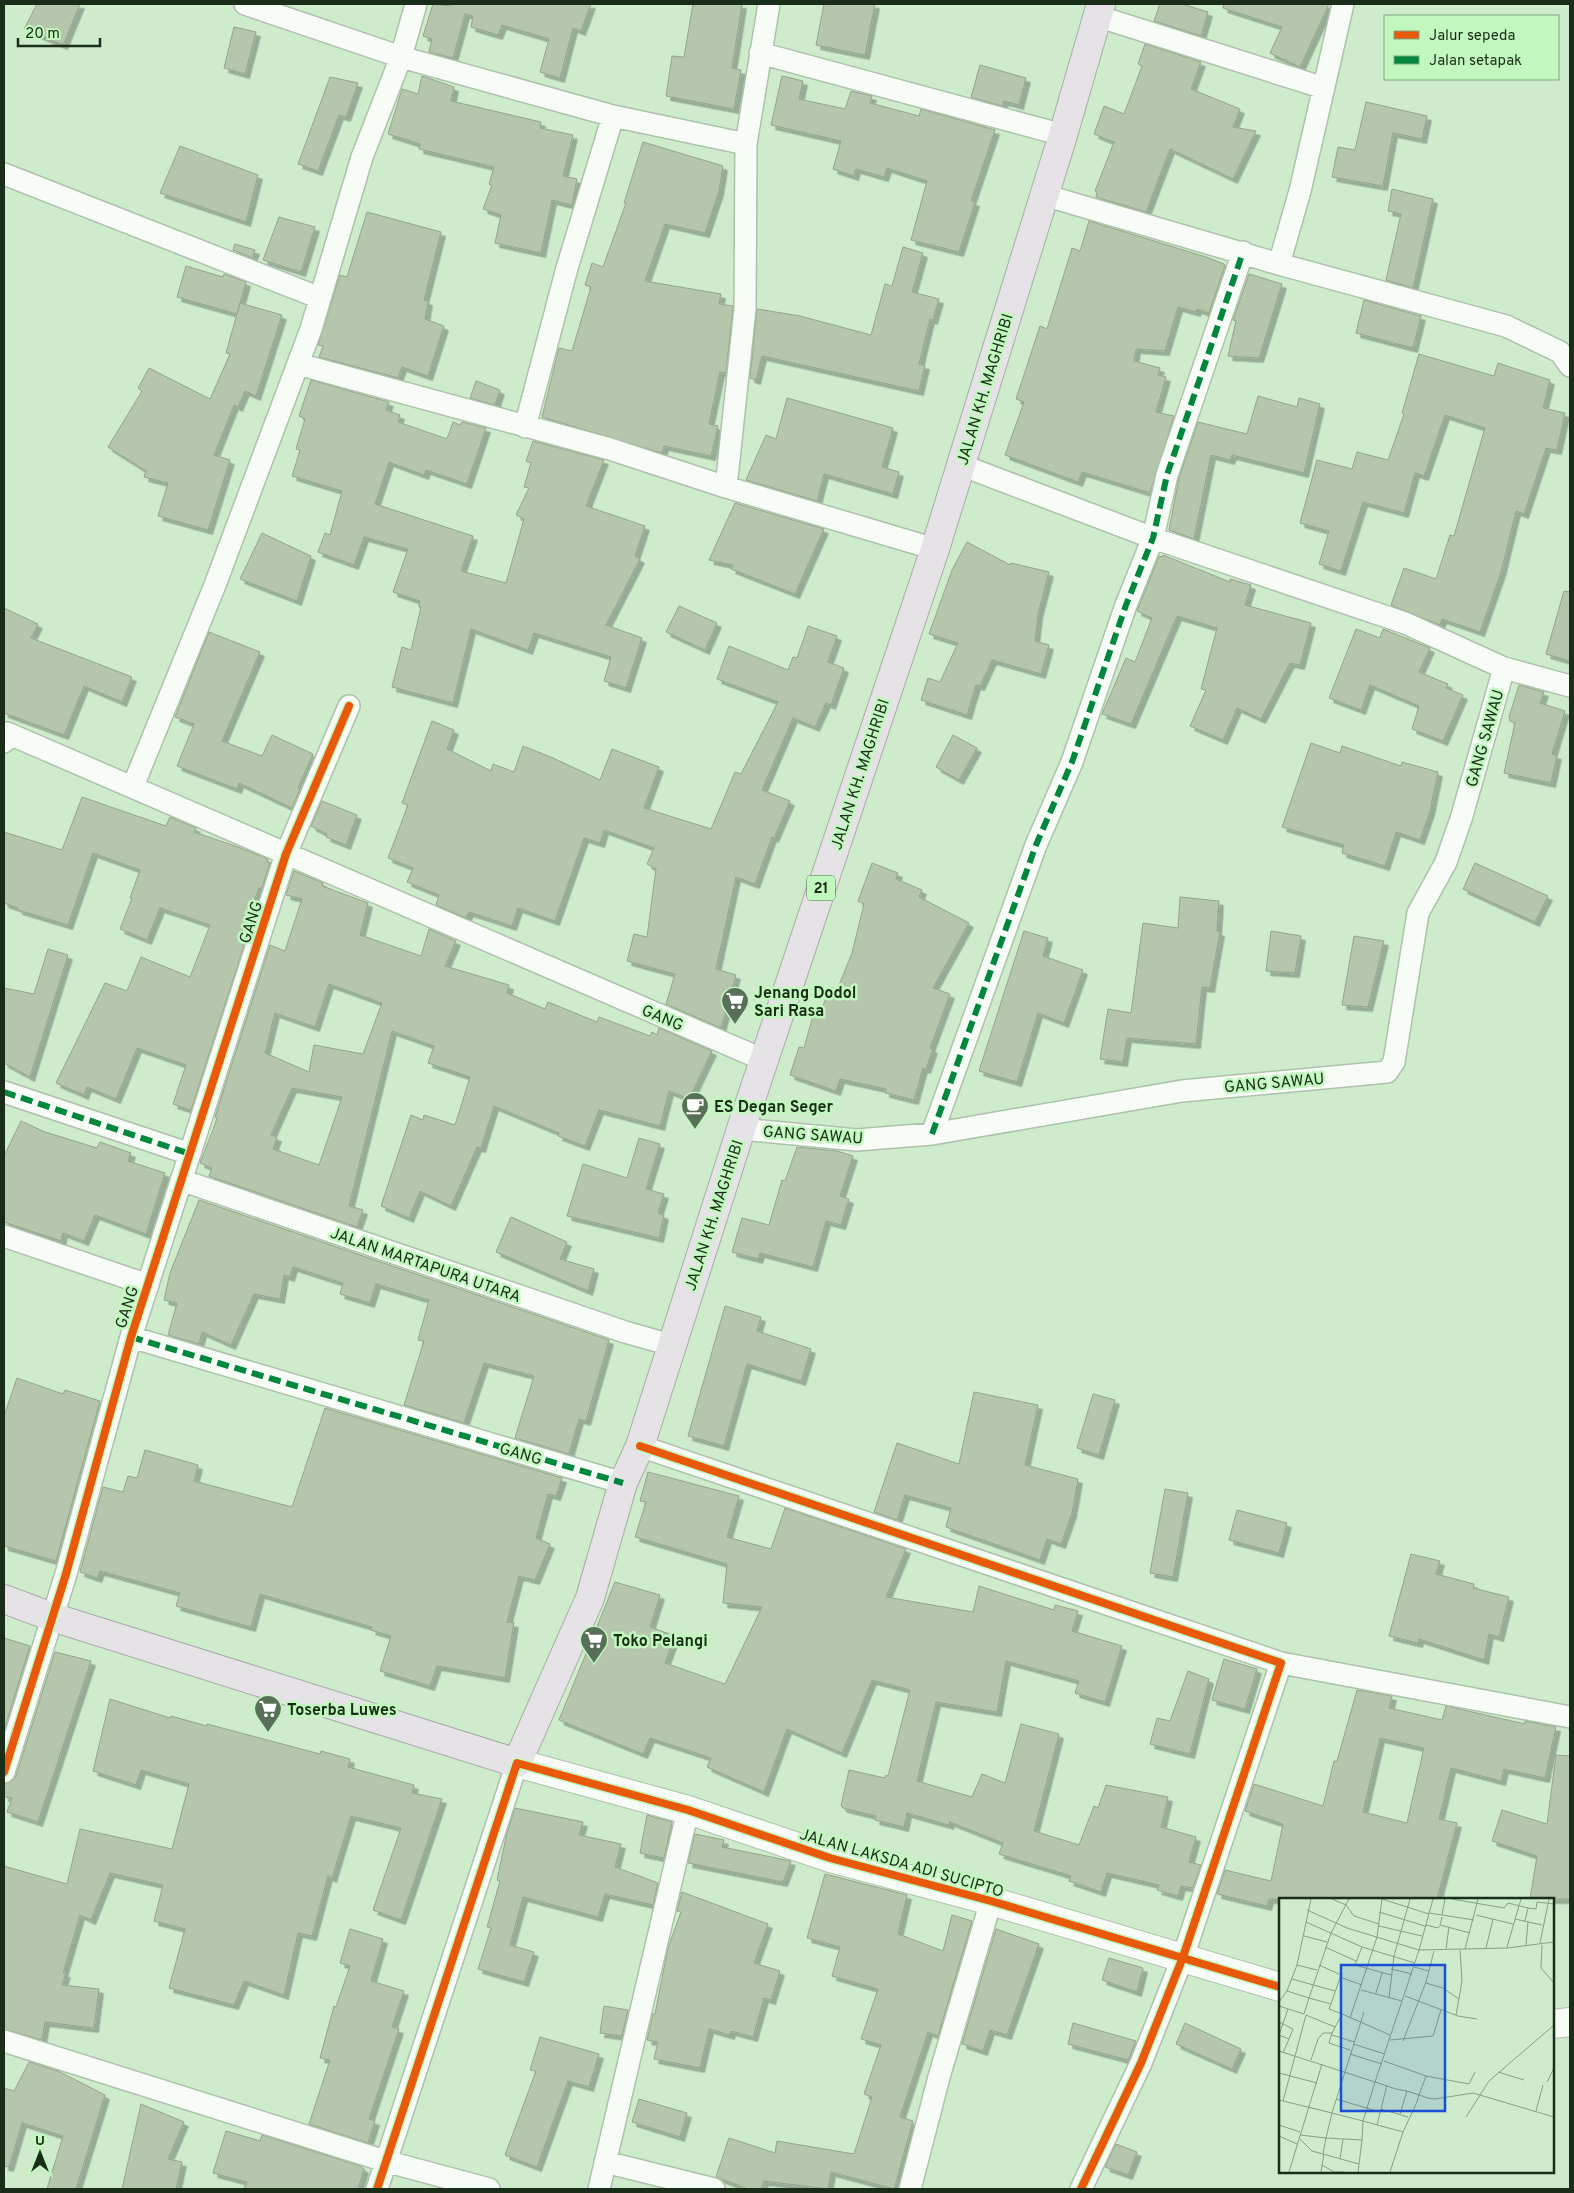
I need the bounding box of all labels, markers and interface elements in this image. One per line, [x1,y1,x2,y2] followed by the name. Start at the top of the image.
[18,15,100,47] scale bar
[1384,15,1559,80] legend
[25,25,60,44] text: 20 m
[1429,27,1515,46] text: Jalur sepeda
[1429,52,1522,71] text: Jalan setapak
[953,311,1018,468] street label: JALAN KH. MAGHRIBI
[1462,687,1509,790] street label: GANG SAWAU
[827,697,895,853] street label: JALAN KH. MAGHRIBI
[807,876,835,900] road number: 21
[236,899,268,946] street label: GANG
[754,984,856,1022] place label: Jenang Dodol Sari Rasa
[720,986,750,1025] supermarket icon: Jenang Dodol Sari Rasa
[638,1001,686,1037] street label: GANG
[1223,1070,1325,1098] street label: GANG SAWAU
[680,1091,710,1130] cafe icon: ES Degan Seger
[714,1098,833,1118] place label: ES Degan Seger
[762,1123,864,1149] street label: GANG SAWAU
[681,1138,749,1294] street label: JALAN KH. MAGHRIBI
[327,1224,523,1308] street label: JALAN MARTAPURA UTARA
[112,1284,144,1331] street label: GANG
[497,1439,544,1471] street label: GANG
[579,1625,609,1664] supermarket icon: Toko Pelangi
[613,1632,708,1652] place label: Toko Pelangi
[253,1694,283,1733] supermarket icon: Toserba Luwes
[287,1701,397,1721] place label: Toserba Luwes
[797,1825,1006,1903] street label: JALAN LAKSDA ADI SUCIPTO
[1279,1898,1554,2173] inset map
[15,2128,65,2178] north arrow
[35,2133,45,2150] text: U

